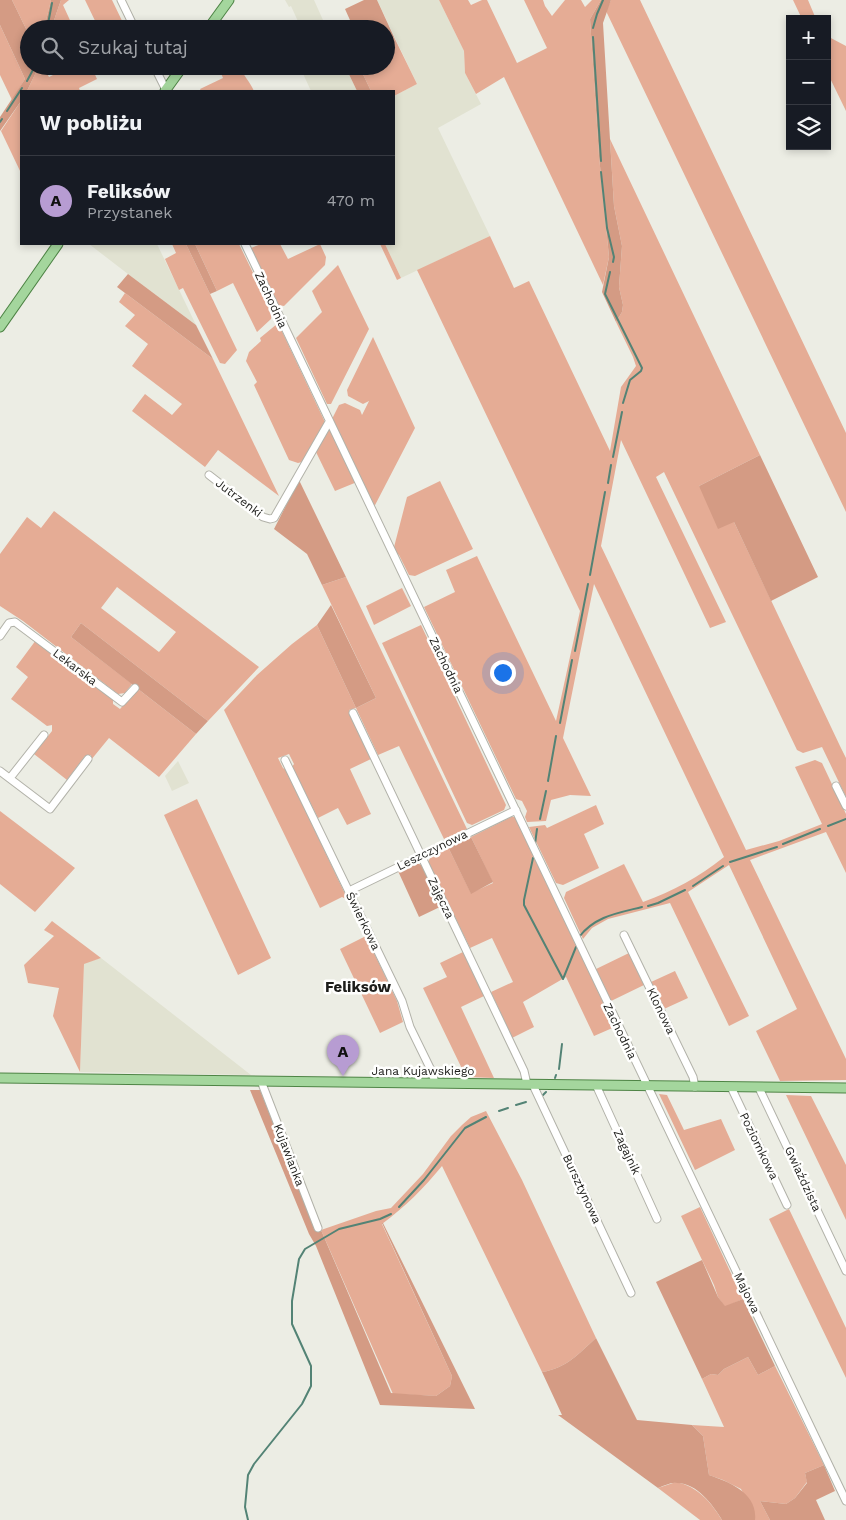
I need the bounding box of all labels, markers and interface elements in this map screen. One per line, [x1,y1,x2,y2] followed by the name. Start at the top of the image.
[786,15,831,150] map controls
[786,15,831,60] button: +
[20,20,395,75] search box
[38,34,66,62] icon: search
[78,36,188,59] text: Szukaj tutaj
[786,60,831,105] button: −
[786,105,831,150] button: layers
[40,110,142,135] text: W pobliżu
[87,180,170,203] text: Feliksów
[51,191,61,210] text: A
[327,191,375,210] text: 470 m
[87,203,172,222] text: Przystanek
[252,270,290,331] street label: Zachodnia
[213,476,265,520] street label: Jutrzenki
[426,635,466,696] street label: Zachodnia
[50,646,100,688] street label: Lekarska
[490,660,516,686] your location
[394,827,470,873] street label: Leszczynowa
[425,875,457,921] street label: Zajęcza
[343,890,383,953] street label: Świerkowa
[325,978,391,996] district label: Feliksów
[644,986,678,1037] street label: Klonowa
[600,1001,640,1062] street label: Zachodnia
[327,1035,359,1076] pin: A
[372,1064,474,1078] street label: Jana Kujawskiego
[737,1110,781,1182] street label: Poziomkowa
[271,1122,307,1188] street label: Kujawianka
[610,1127,644,1177] street label: Zagajnik
[782,1144,824,1214] street label: Gwiaździsta
[560,1152,604,1226] street label: Bursztynowa
[731,1270,763,1316] street label: Majowa

